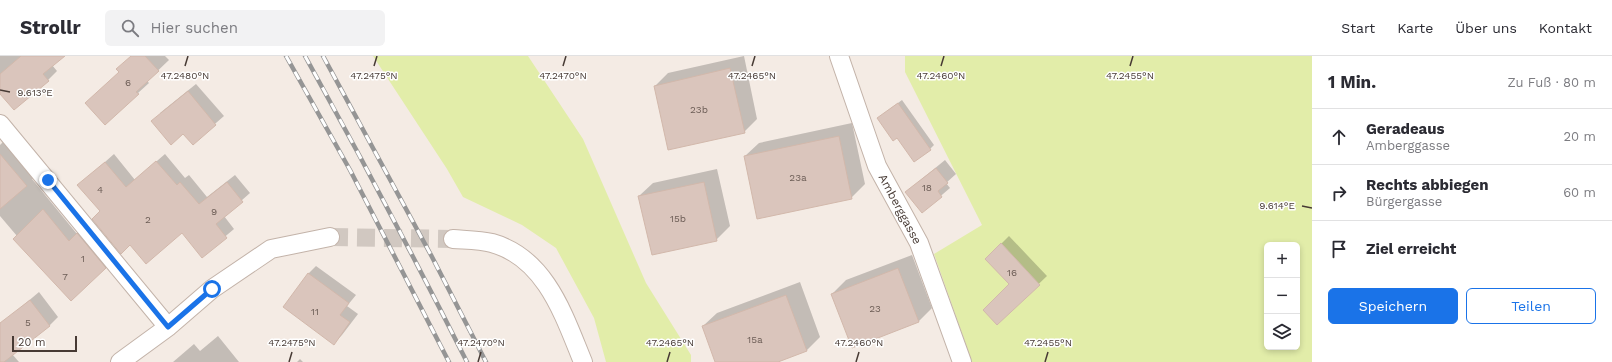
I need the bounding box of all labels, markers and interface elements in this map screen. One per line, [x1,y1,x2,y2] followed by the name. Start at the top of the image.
[105,10,385,46] search box
[20,16,81,39] text: Strollr
[119,17,141,39] icon: search
[151,19,238,37] text: Hier suchen
[1341,20,1375,36] text: Start
[1397,20,1433,36] text: Karte
[1455,20,1517,36] text: Über uns
[1539,20,1592,36] text: Kontakt
[161,70,209,81] text: 47.2480°N
[350,70,398,81] text: 47.2475°N
[539,70,587,81] text: 47.2470°N
[728,70,776,81] text: 47.2465°N
[917,70,965,81] text: 47.2460°N
[1106,70,1154,81] text: 47.2455°N
[1328,72,1376,92] text: 1 Min.
[1507,75,1596,90] text: Zu Fuß · 80 m
[125,77,131,88] house number: 6
[17,87,53,98] text: 9.613°E
[690,104,708,115] house number: 23b
[1366,120,1445,138] text: Geradeaus
[1328,126,1350,148] icon: ahead
[1564,129,1596,144] text: 20 m
[1366,138,1450,153] text: Amberggasse
[39,171,57,189] route end
[876,171,924,247] street label: Amberggasse
[789,172,807,183] house number: 23a
[1366,176,1488,194] text: Rechts abbiegen
[922,182,932,193] house number: 18
[1328,182,1350,204] icon: right
[97,184,103,195] house number: 4
[1563,185,1596,200] text: 60 m
[1366,194,1442,209] text: Bürgergasse
[1259,200,1295,211] text: 9.614°E
[211,206,217,217] house number: 9
[670,213,686,224] house number: 15b
[145,214,151,225] house number: 2
[1328,238,1350,260] icon: arrive
[1366,240,1456,258] text: Ziel erreicht
[1264,242,1300,350] map controls
[1264,242,1300,278] button: +
[81,253,85,264] house number: 1
[1007,267,1017,278] house number: 16
[62,271,68,282] house number: 7
[1264,278,1300,314] button: −
[203,280,221,298] route start
[1328,288,1458,324] button: Speichern
[1466,288,1596,324] button: Teilen
[869,303,881,314] house number: 23
[311,306,319,317] house number: 11
[1264,314,1300,350] button: layers
[25,317,31,328] house number: 5
[12,334,77,353] scale bar
[747,334,763,345] house number: 15a
[18,336,46,349] text: 20 m
[268,337,316,348] text: 47.2475°N
[457,337,505,348] text: 47.2470°N
[646,337,694,348] text: 47.2465°N
[835,337,883,348] text: 47.2460°N
[1024,337,1072,348] text: 47.2455°N

